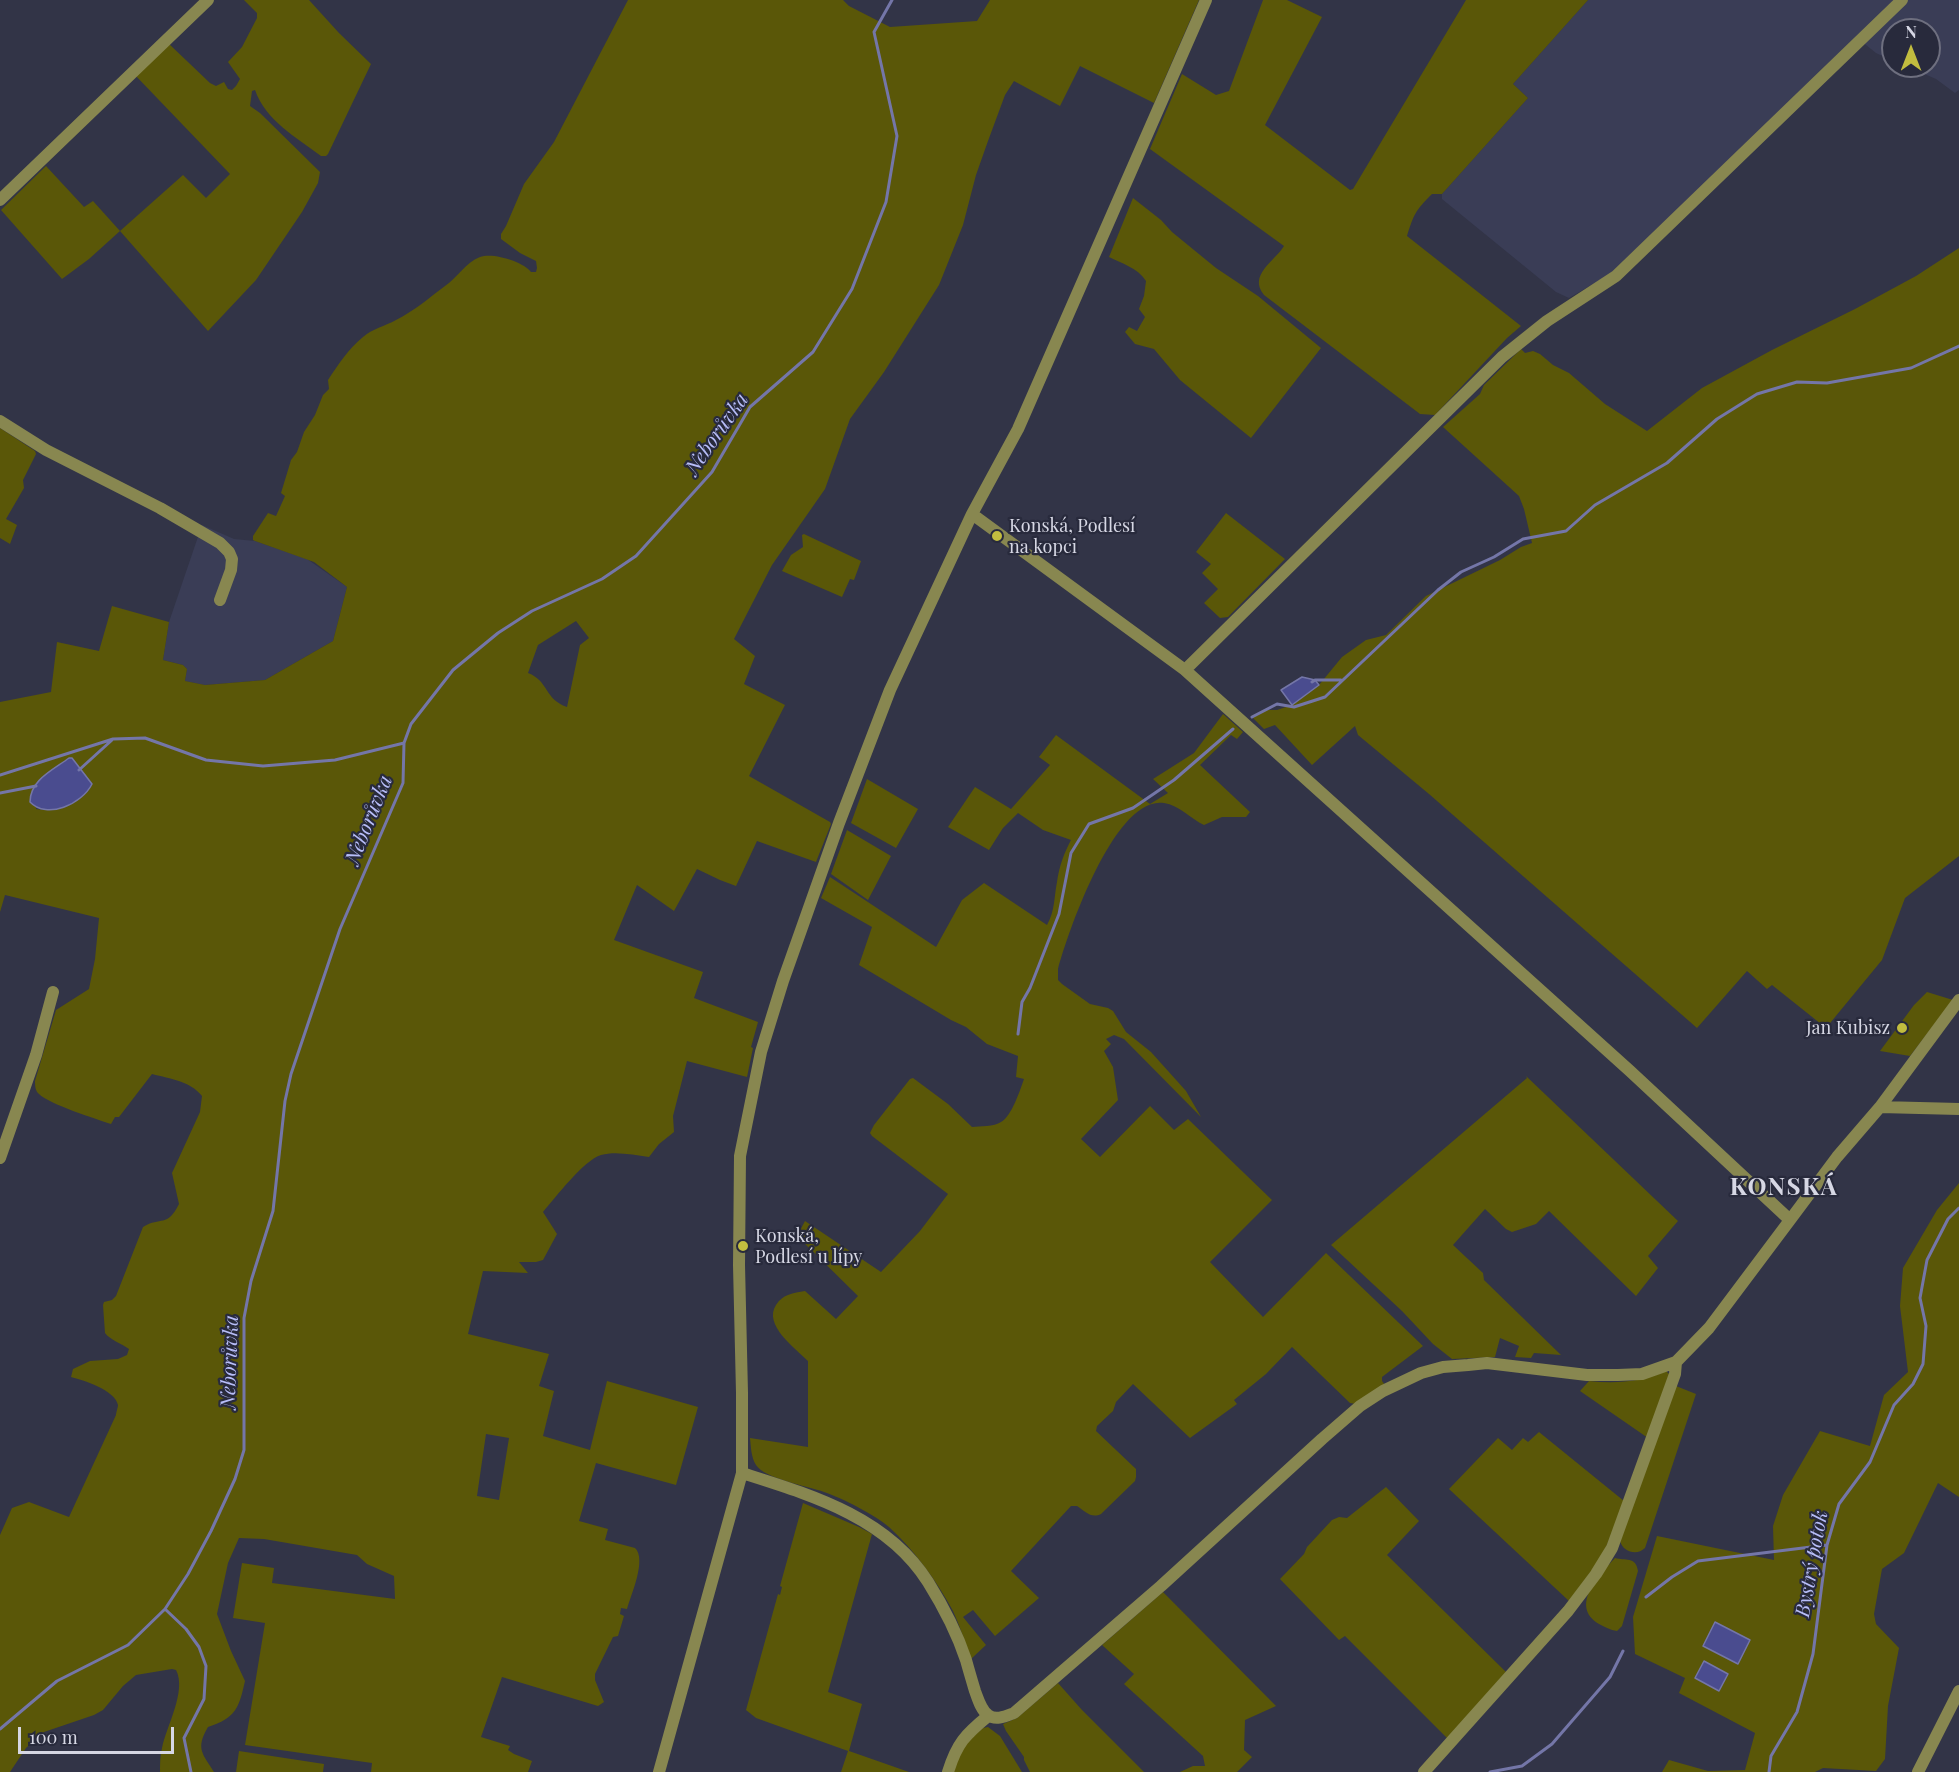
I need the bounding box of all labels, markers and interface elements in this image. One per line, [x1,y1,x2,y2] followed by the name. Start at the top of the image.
[1881,18,1941,78] north arrow
[1905,21,1917,42] text: N
[680,389,754,479] water label: Neborůvka
[1009,515,1135,558] place label: Konská, Podlesí na kopci
[990,529,1004,543] marker: Konská, Podlesí na kopci
[340,772,398,868] water label: Neborůvka
[1806,1017,1890,1039] place label: Jan Kubisz
[1895,1021,1909,1035] marker: Jan Kubisz
[1730,1174,1838,1202] district label: KONSKÁ
[755,1225,862,1268] place label: Konská, Podlesí u lípy
[736,1239,750,1253] marker: Konská, Podlesí u lípy
[216,1315,244,1409] water label: Neborůvka
[1791,1509,1833,1619] water label: Bystrý potok
[21,1715,177,1753] scale bar
[29,1725,78,1749] text: 100 m

